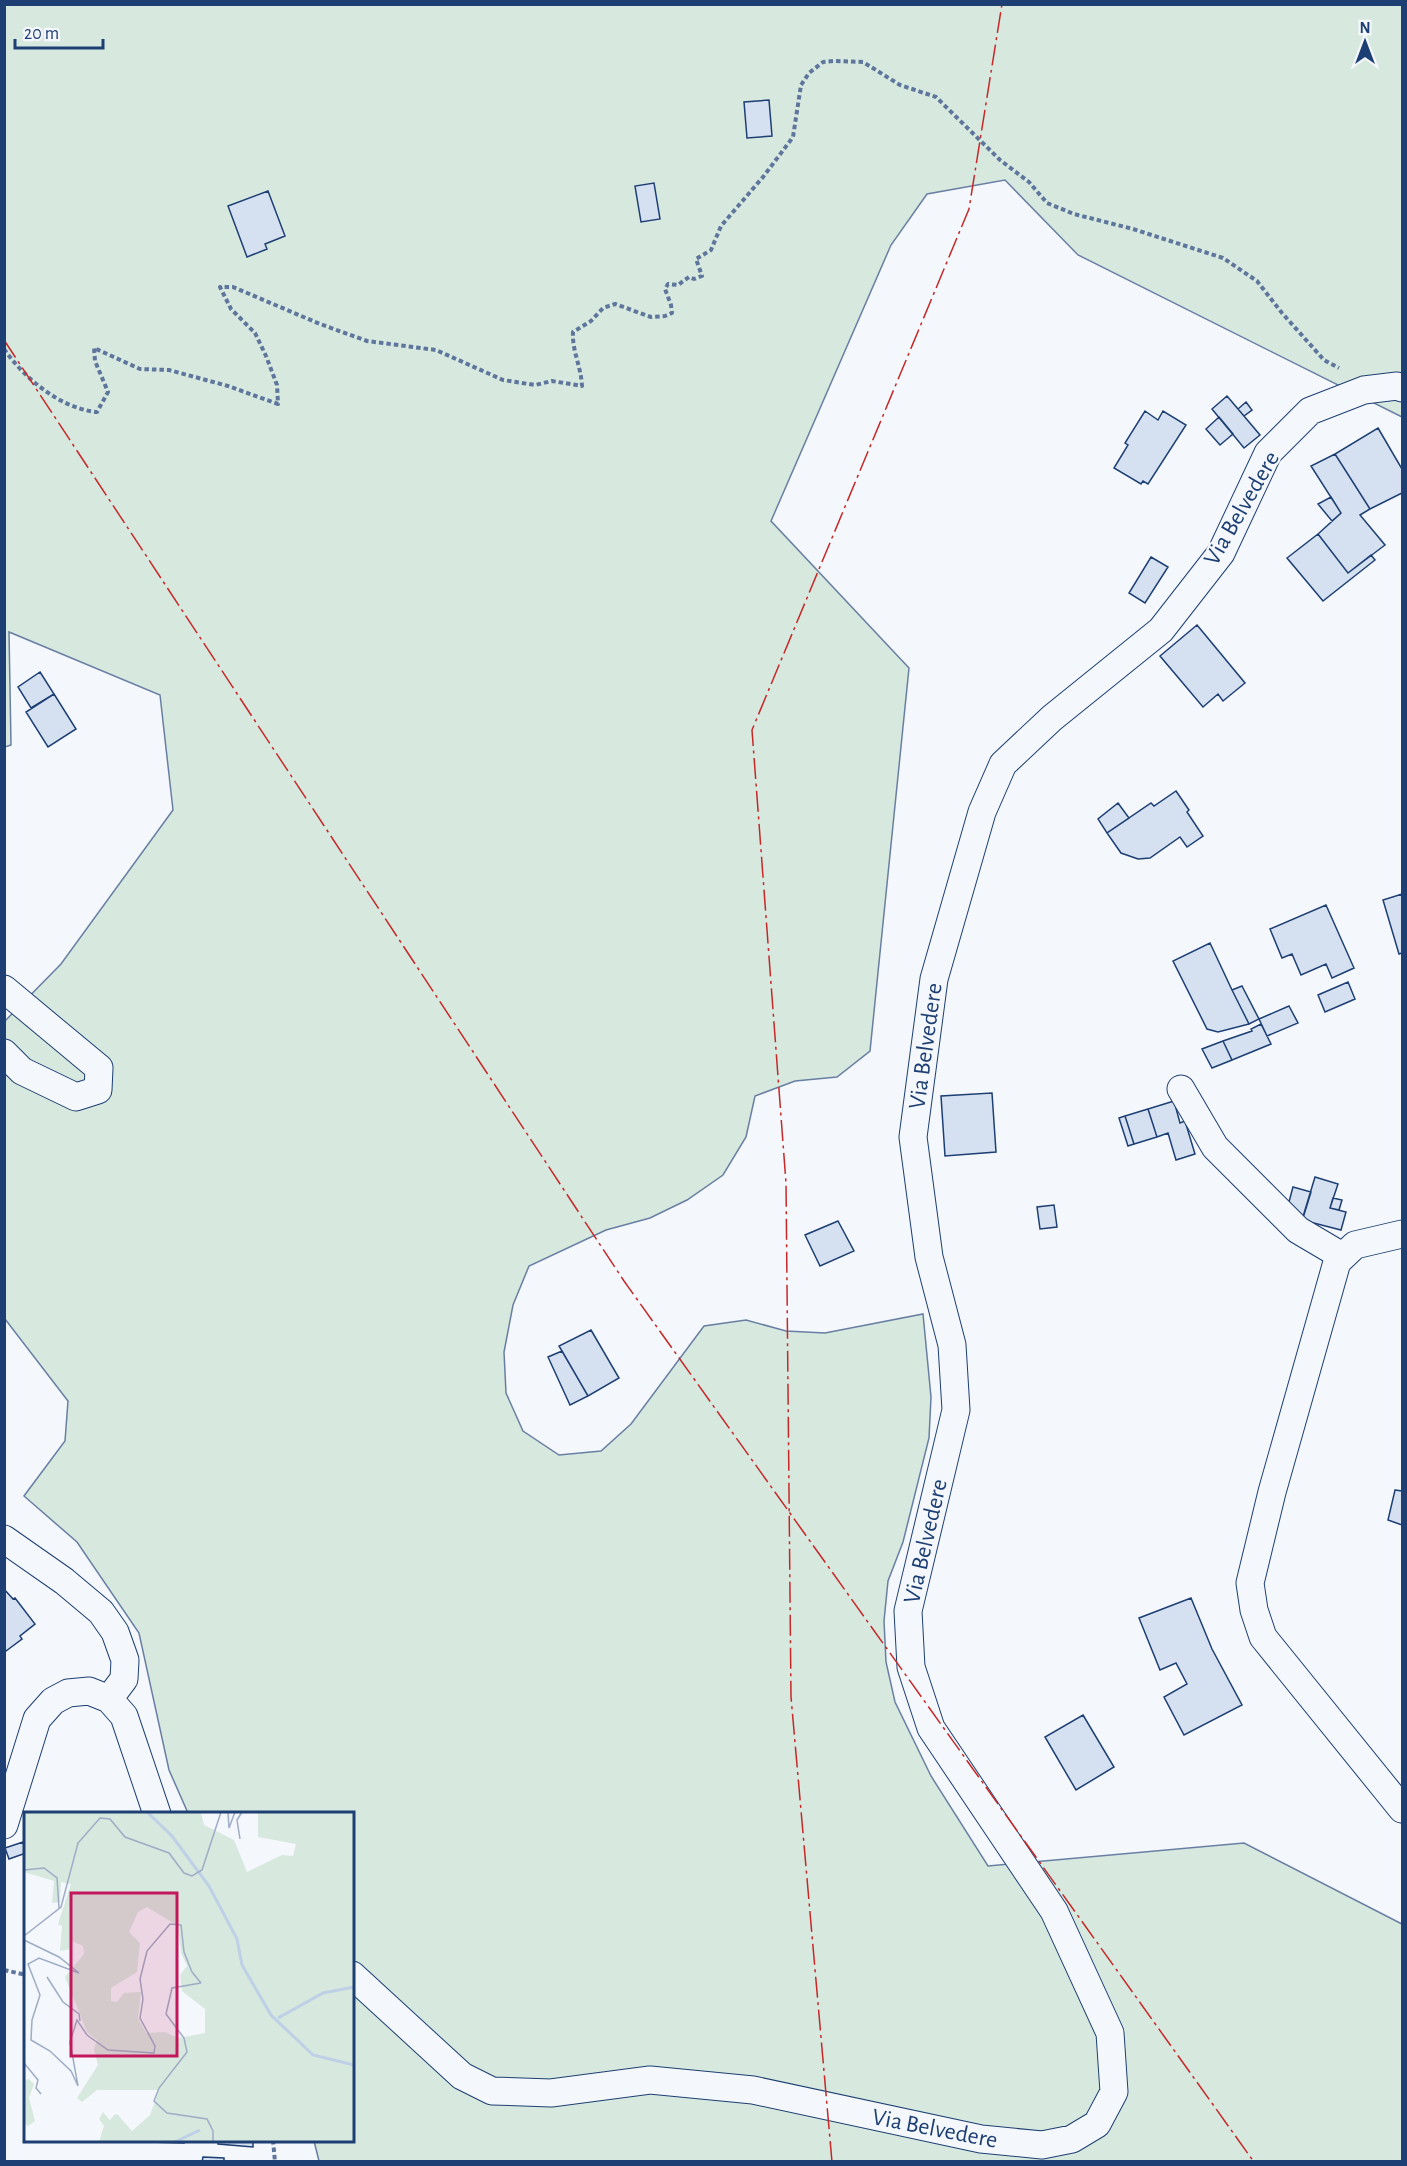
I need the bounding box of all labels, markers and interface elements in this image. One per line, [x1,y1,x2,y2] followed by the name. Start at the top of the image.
[15,12,104,50] scale bar
[1335,12,1395,72] north arrow
[1359,20,1371,36] text: N
[24,25,59,43] text: 20 m
[1200,447,1284,570] street label: Via Belvedere
[905,981,947,1111] street label: Via Belvedere
[900,1477,952,1606] street label: Via Belvedere
[24,1812,354,2142] inset map
[870,2105,1000,2153] street label: Via Belvedere

